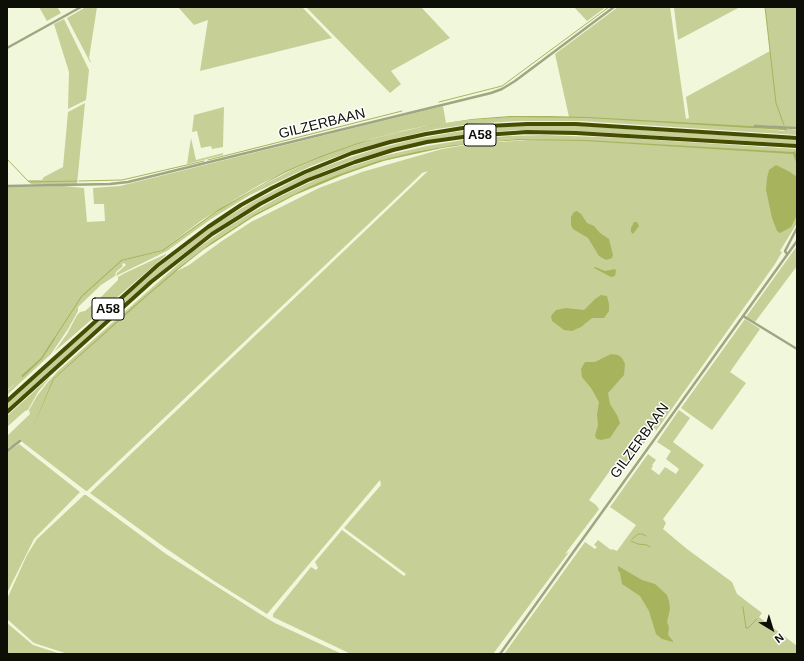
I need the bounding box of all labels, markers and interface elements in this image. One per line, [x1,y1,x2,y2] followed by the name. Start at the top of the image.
[277,105,367,143] street label: GILZERBAAN
[464,124,496,146] road number: A58
[92,298,124,320] road number: A58
[607,400,673,482] street label: GILZERBAAN
[752,609,792,649] north arrow
[773,631,786,646] text: N

